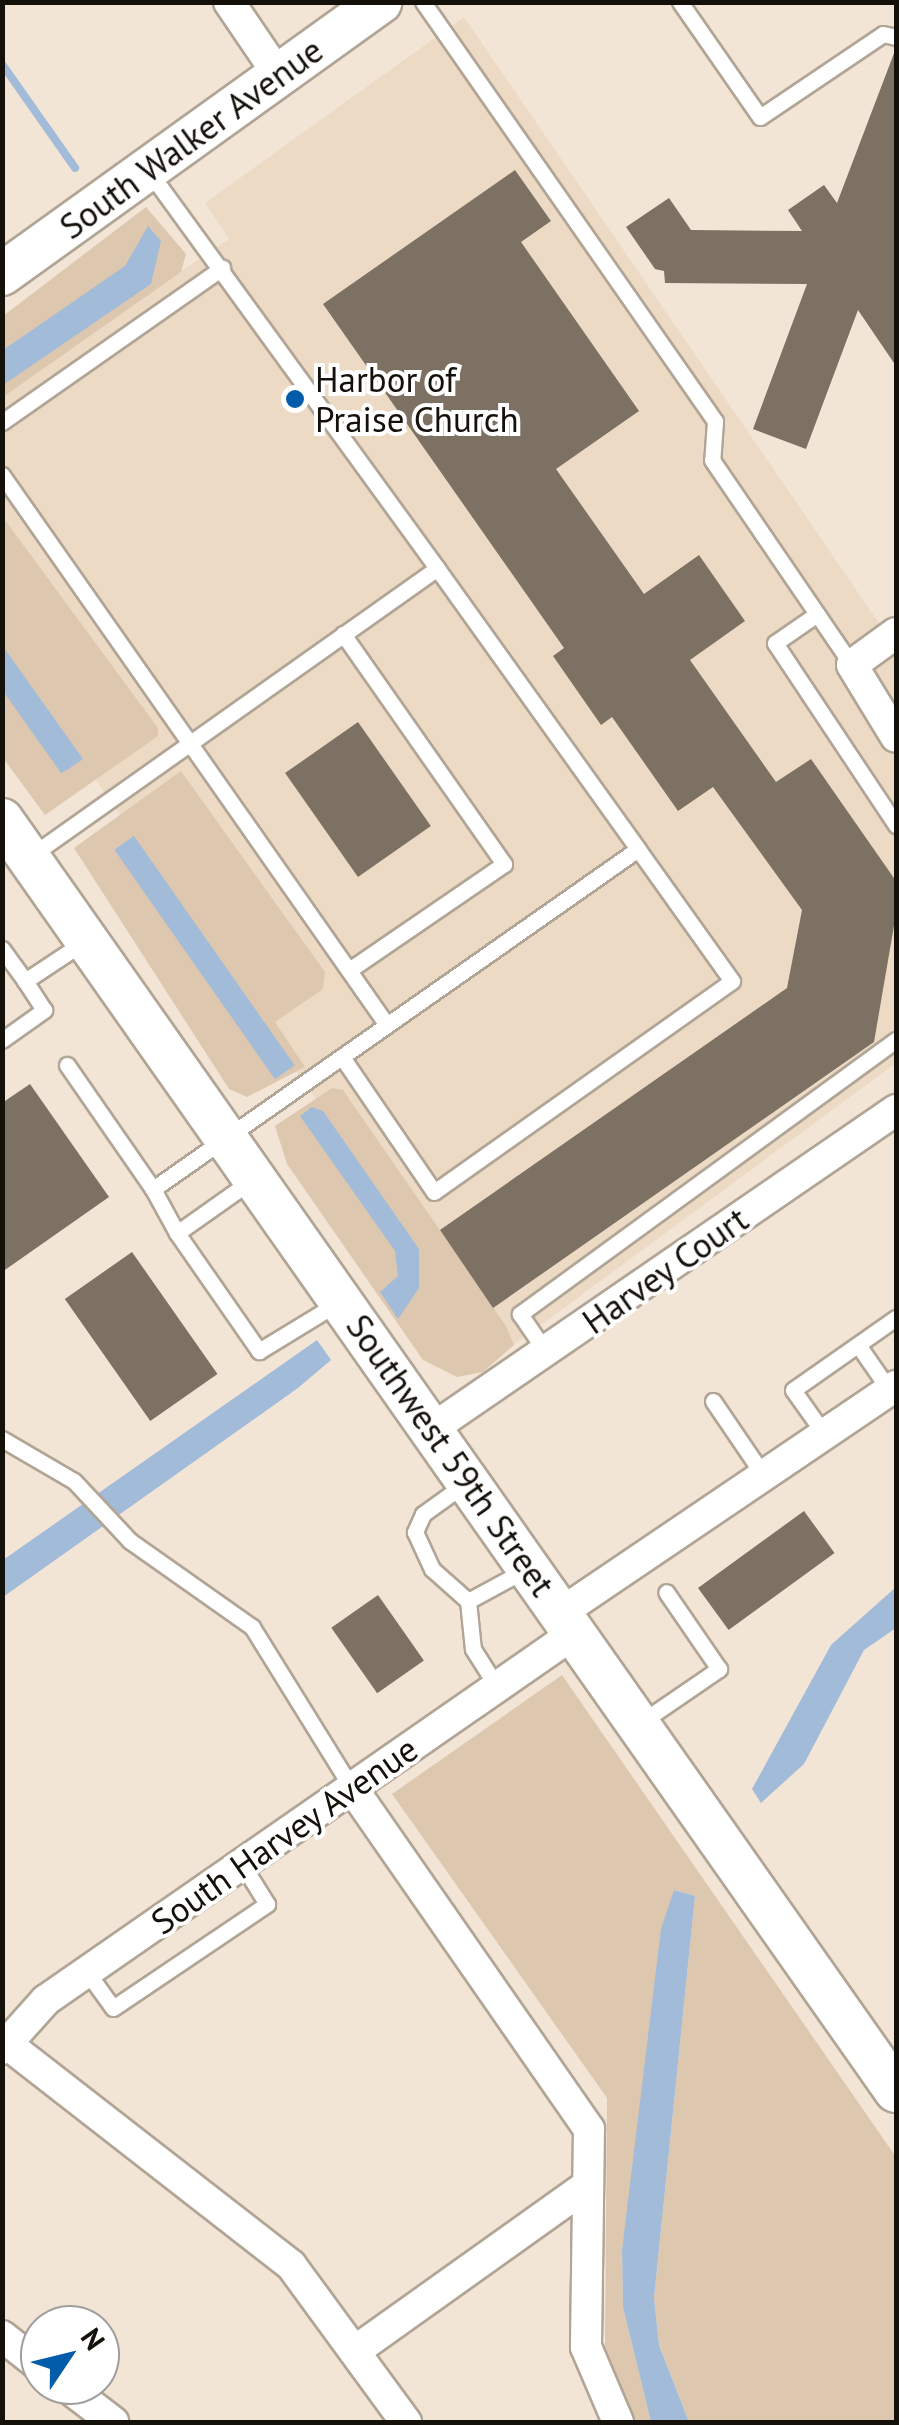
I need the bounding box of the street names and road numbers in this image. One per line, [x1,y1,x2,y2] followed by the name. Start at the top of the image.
[51,28,331,248] street label: South Walker Avenue
[574,1197,756,1343] street label: Harvey Court
[338,1306,564,1604] street label: Southwest 59th Street
[142,1727,426,1943] street label: South Harvey Avenue

